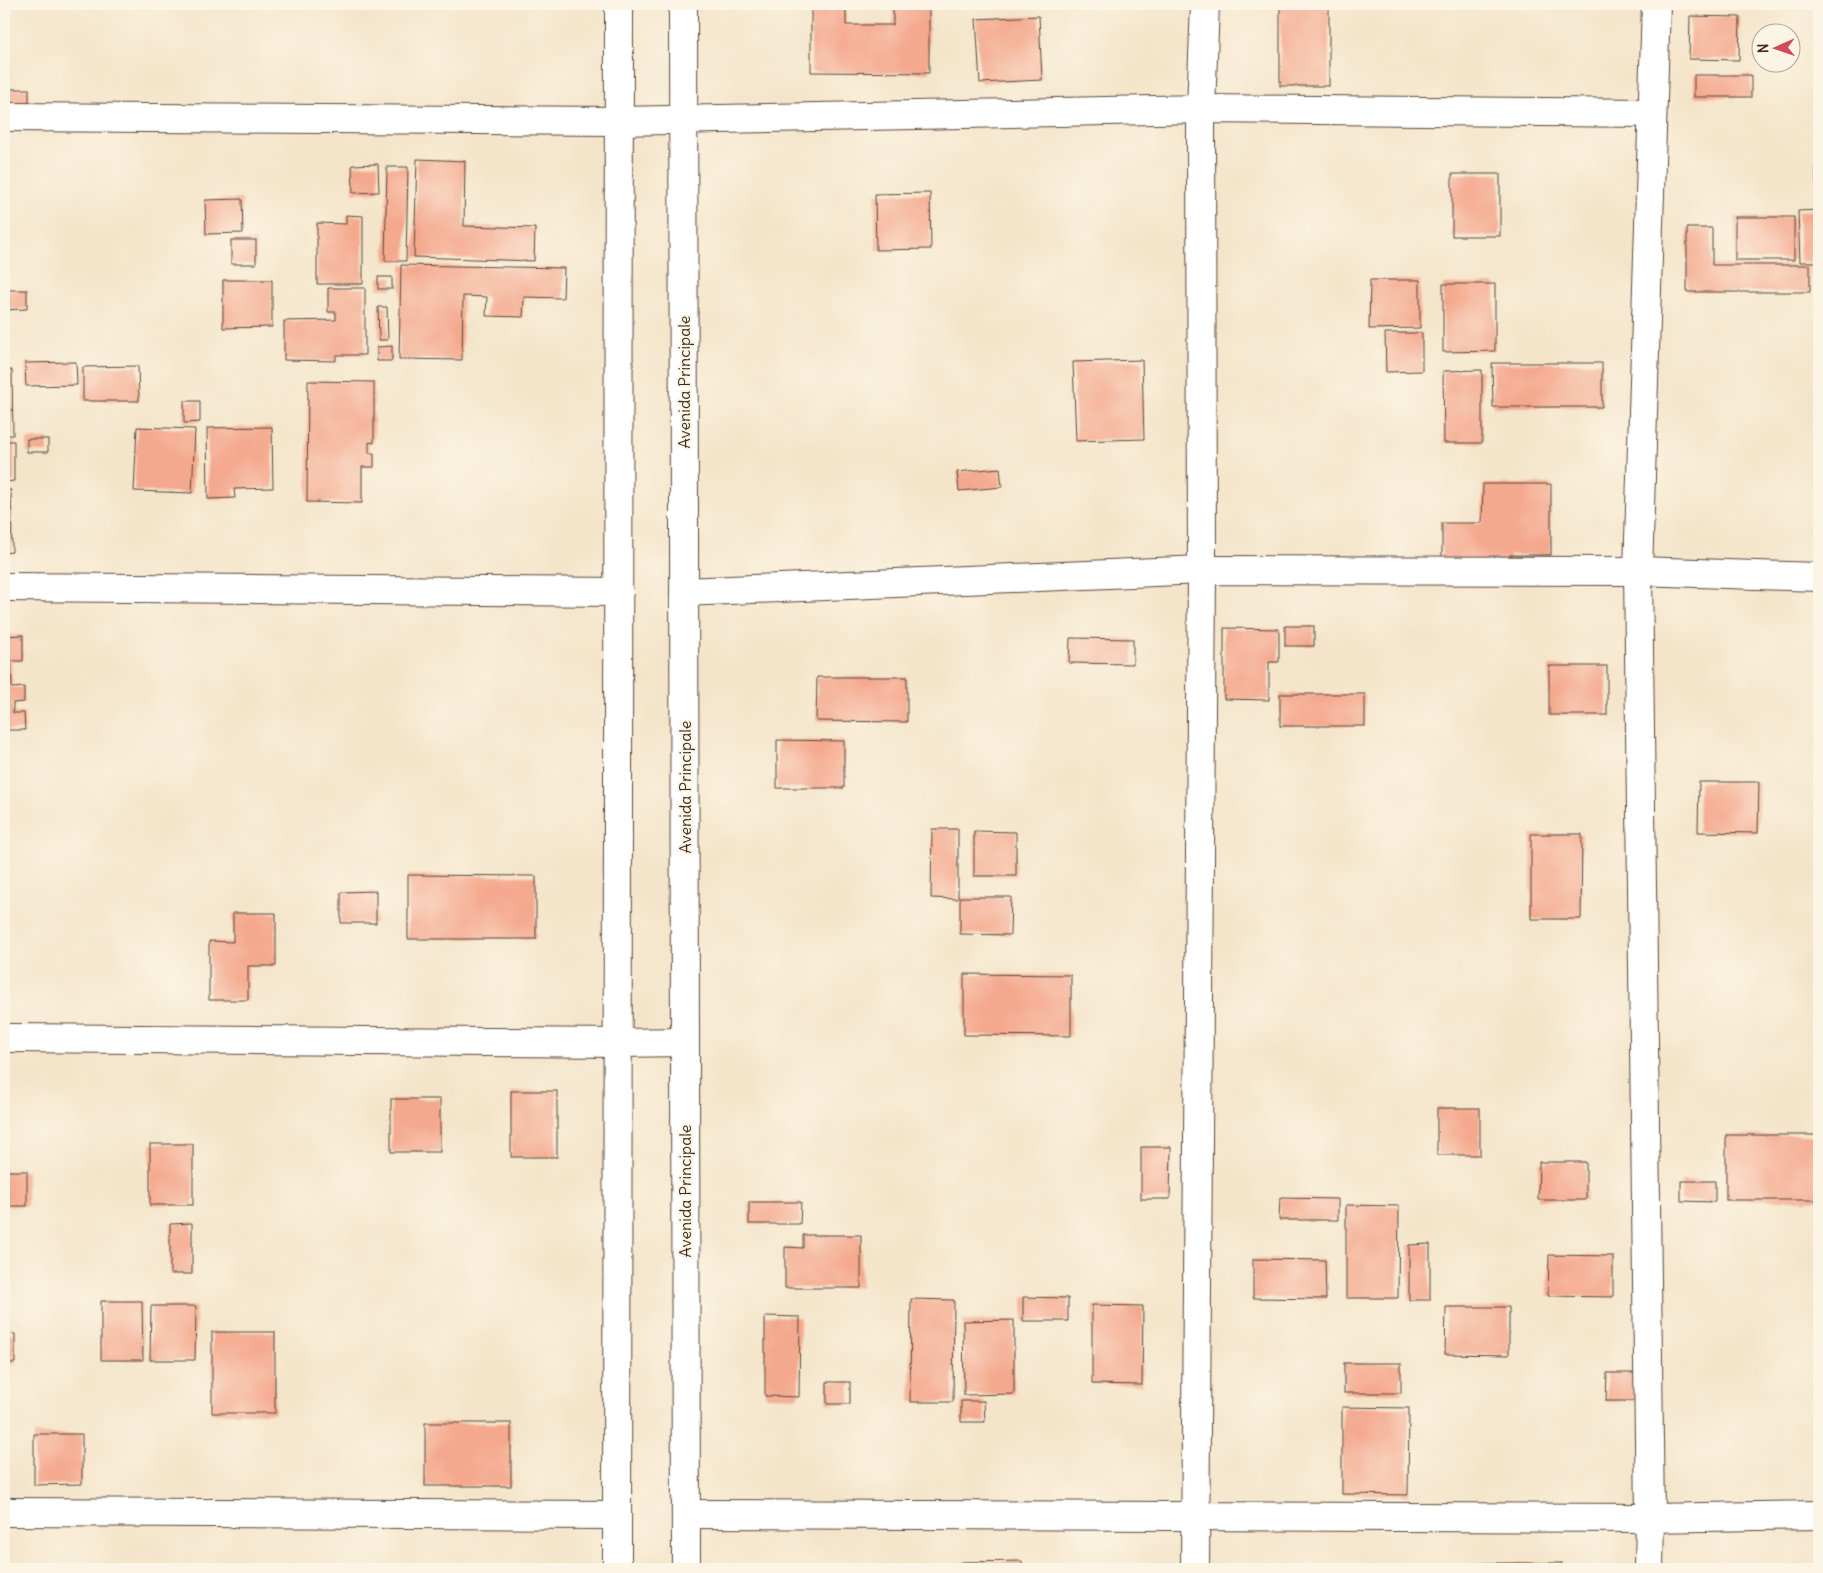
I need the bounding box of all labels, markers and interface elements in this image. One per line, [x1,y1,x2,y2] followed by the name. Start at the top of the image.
[1750,22,1800,72] north arrow
[1754,43,1772,54] text: N
[674,316,694,448] street label: Avenida Principale
[675,721,695,853] street label: Avenida Principale
[675,1125,695,1257] street label: Avenida Principale

